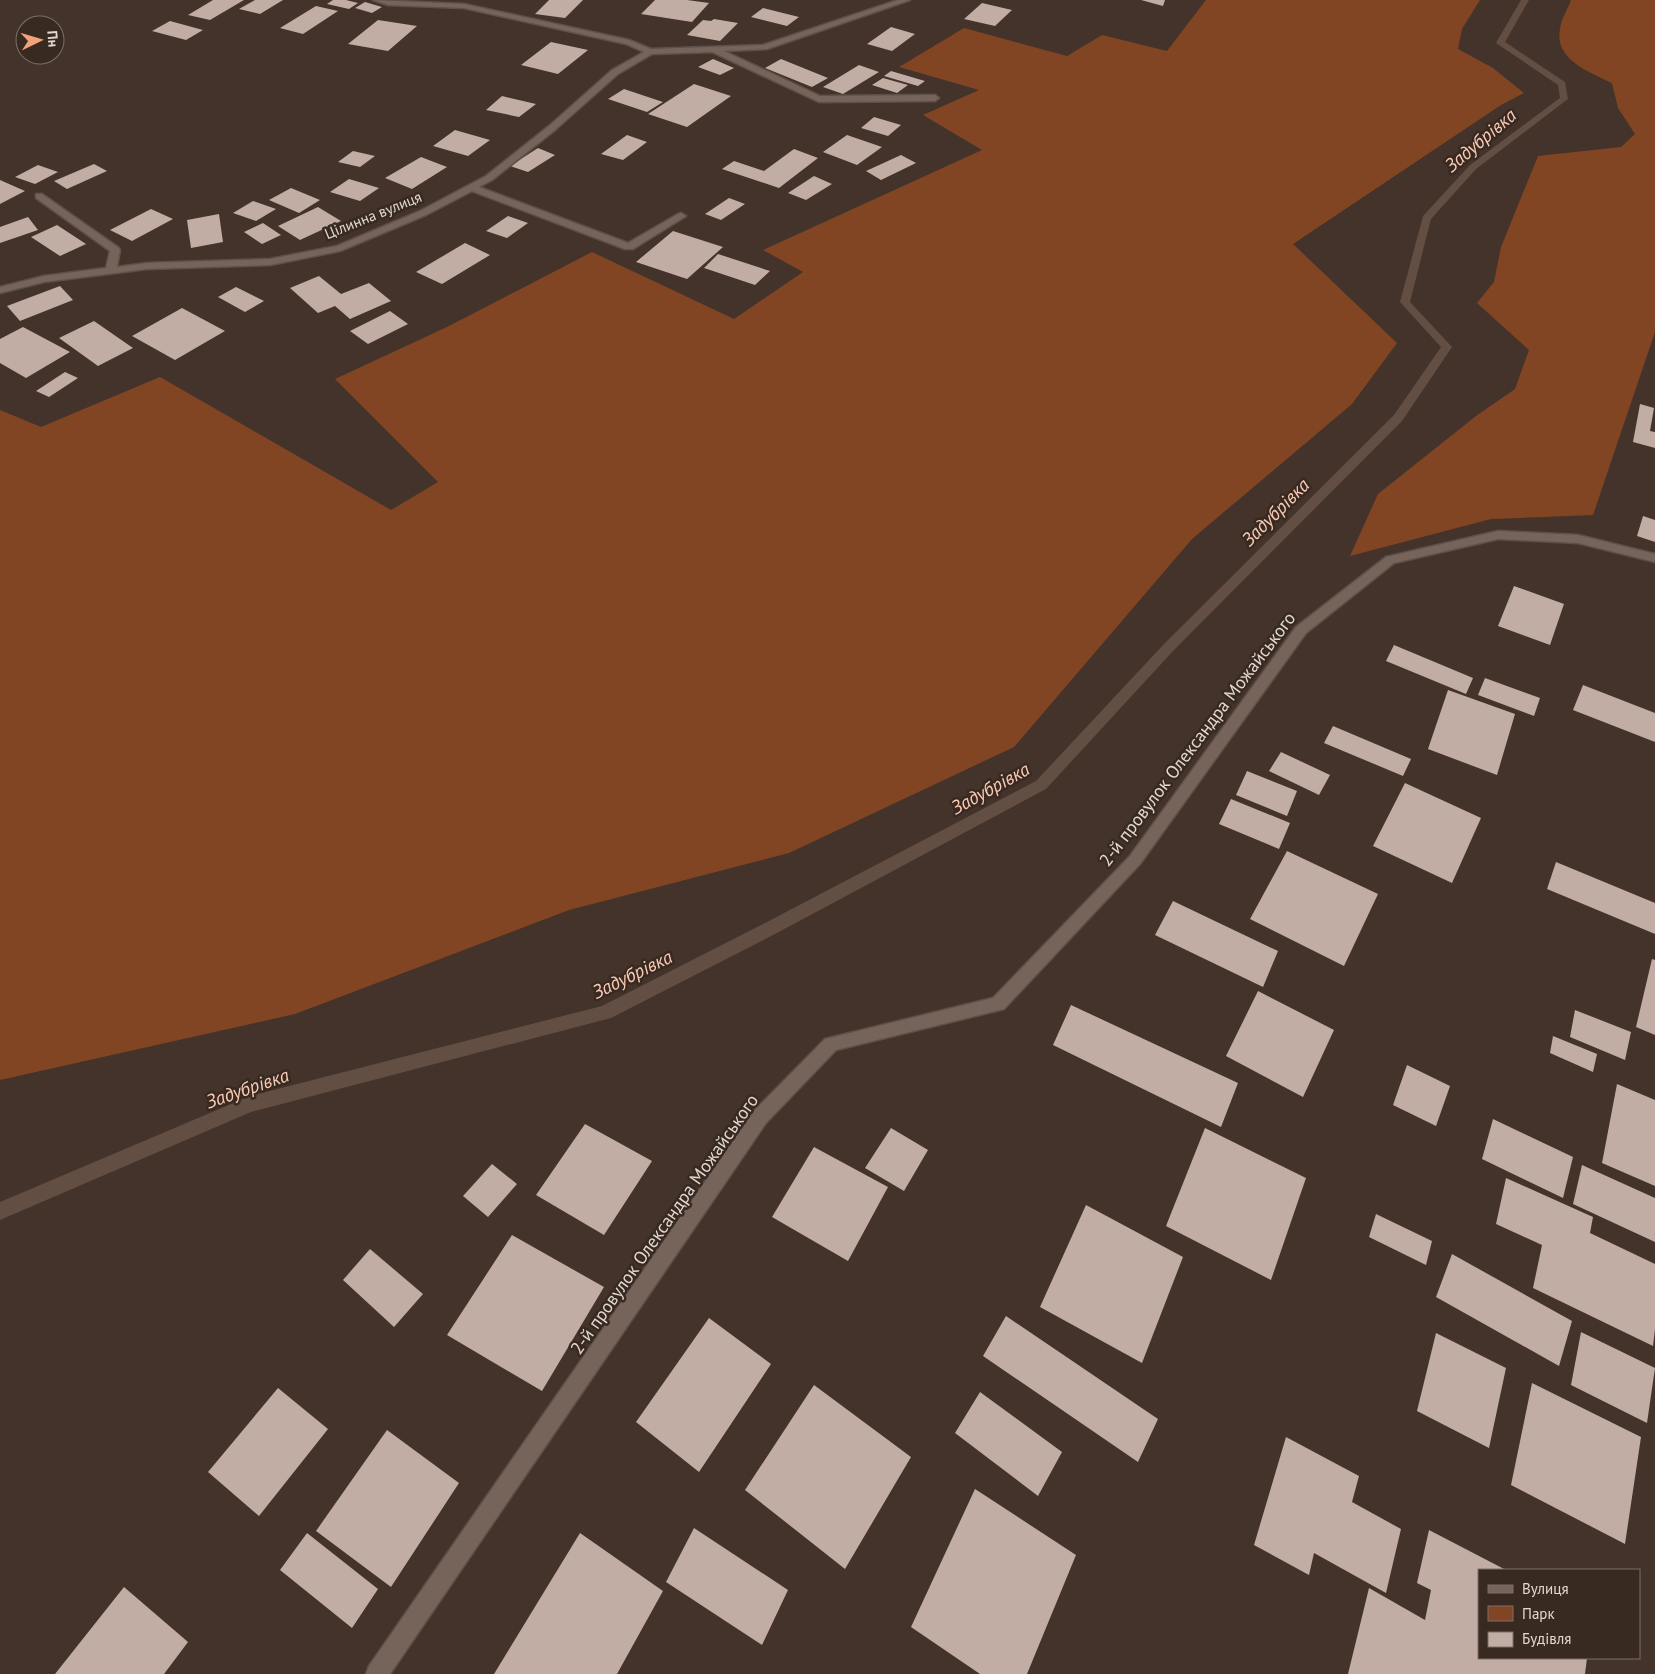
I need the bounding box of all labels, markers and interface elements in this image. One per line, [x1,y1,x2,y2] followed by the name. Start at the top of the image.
[15,15,65,65] north arrow
[43,30,63,48] text: Пн
[1439,103,1521,177] water label: Задубрівка
[322,187,424,243] street label: Цілинна вулиця
[1236,472,1315,551] water label: Задубрівка
[1094,607,1300,871] street label: 2-й провулок Олександра Можайського
[946,756,1034,819] water label: Задубрівка
[588,944,677,1004] water label: Задубрівка
[202,1062,292,1113] water label: Задубрівка
[565,1089,763,1359] street label: 2-й провулок Олександра Можайського
[1478,1569,1640,1659] legend
[1522,1579,1569,1598] text: Вулиця
[1522,1604,1555,1623] text: Парк
[1522,1629,1571,1648] text: Будівля

